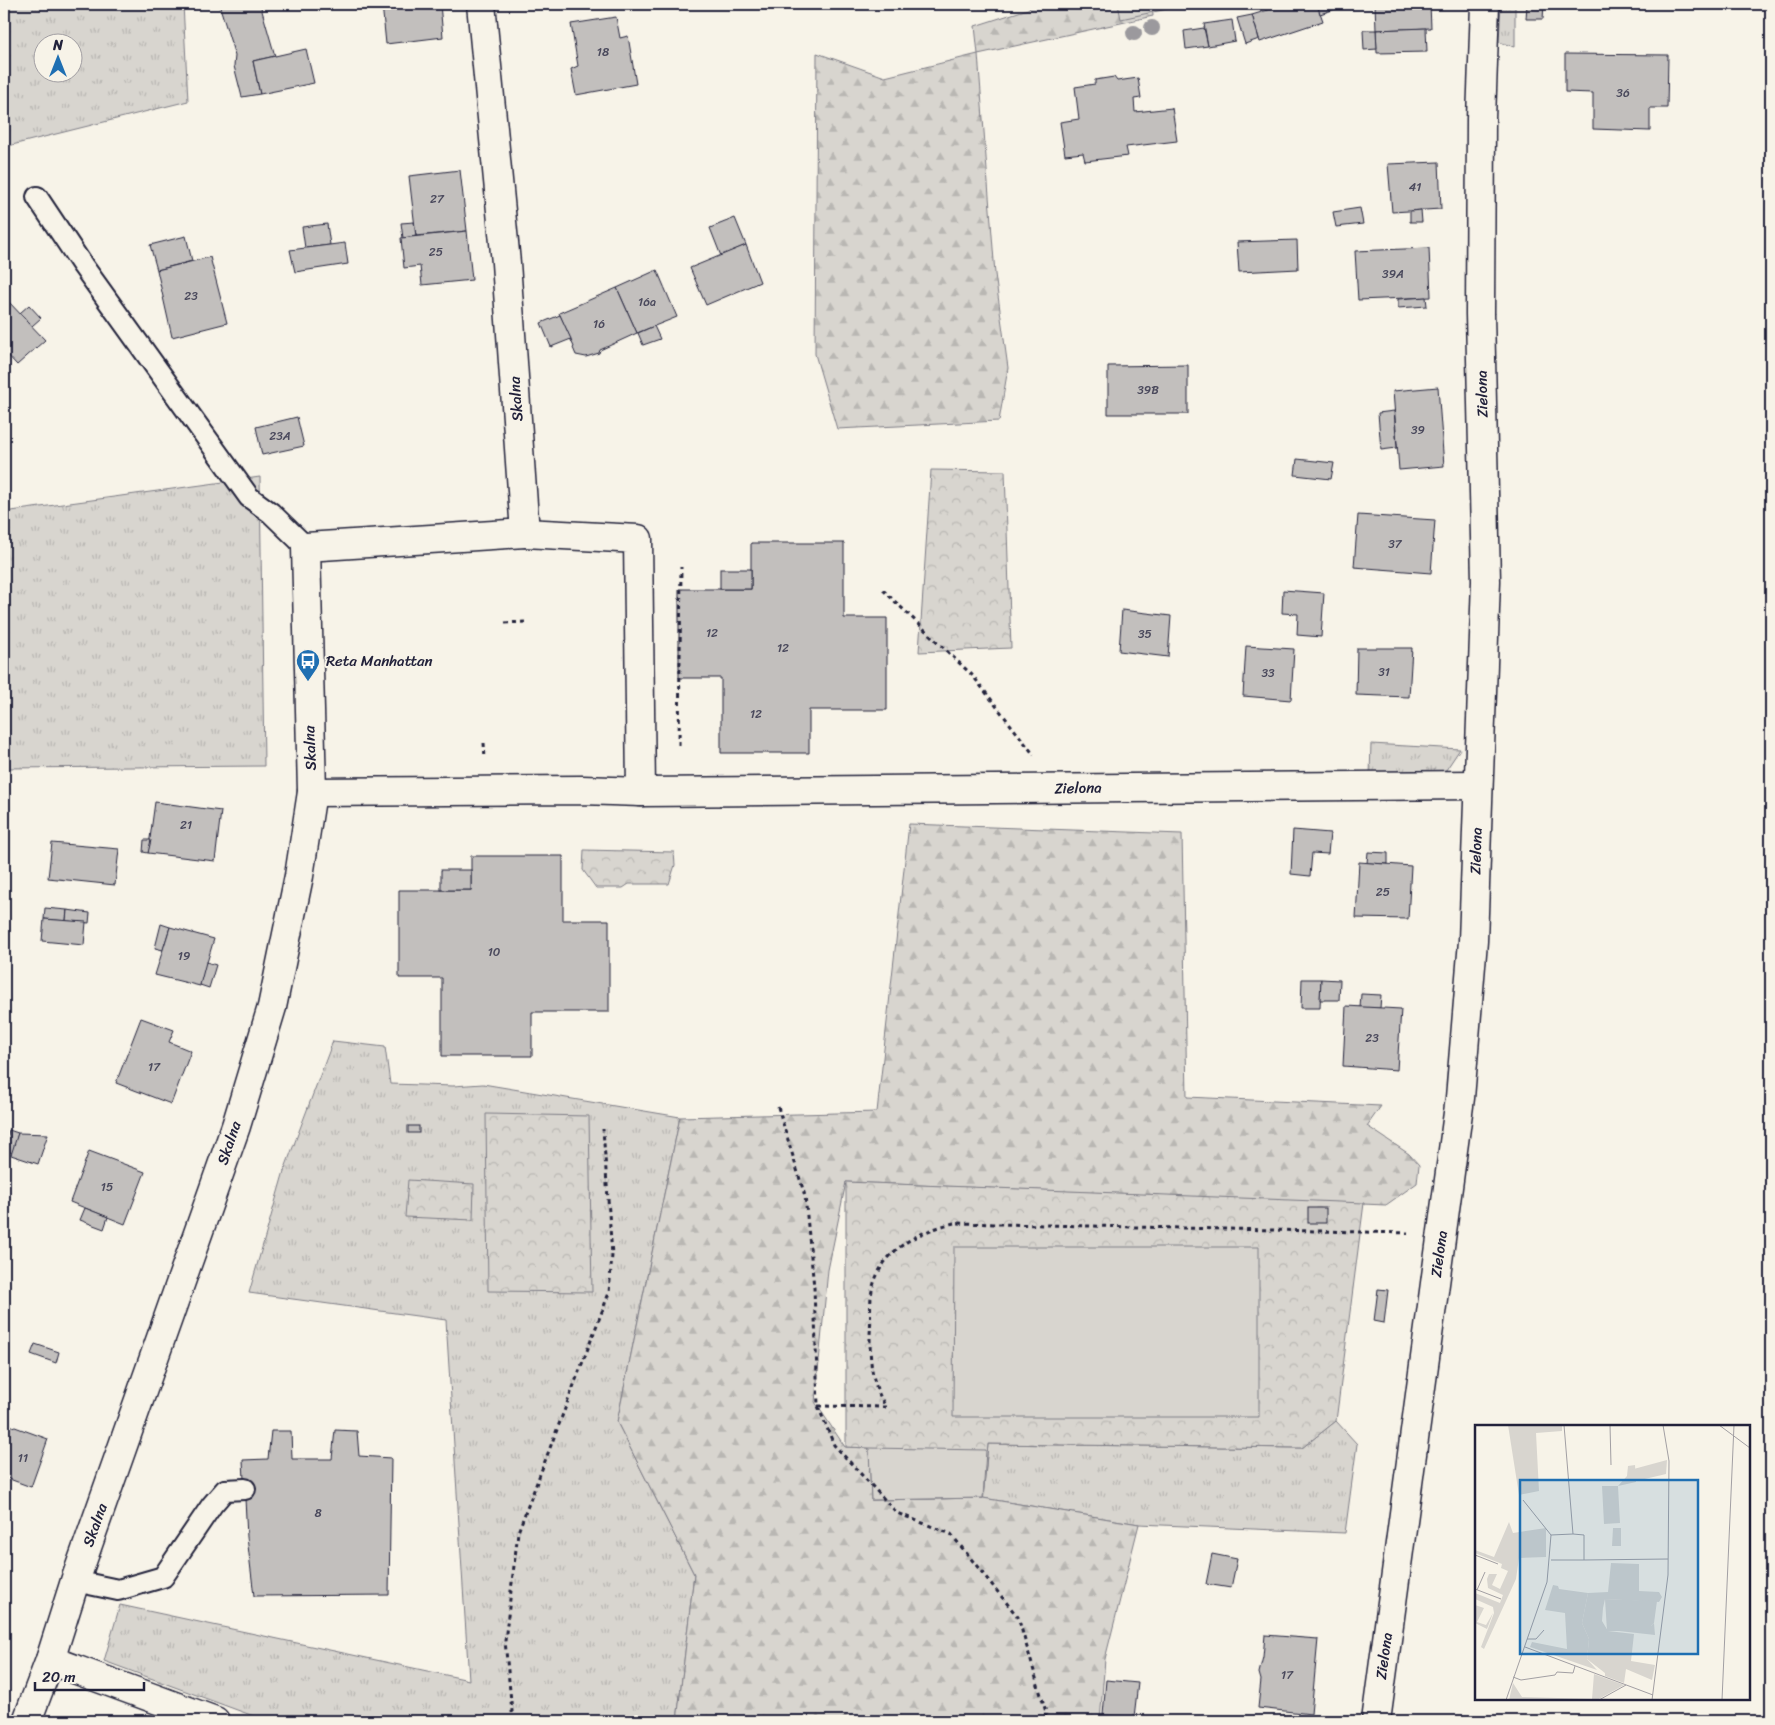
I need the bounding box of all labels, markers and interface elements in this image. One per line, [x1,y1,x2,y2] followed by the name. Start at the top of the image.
[32,32,82,82] north arrow
[52,33,63,58] text: N
[597,41,609,63] house number: 18
[1616,82,1630,104] house number: 36
[1409,176,1421,198] house number: 41
[430,188,445,210] house number: 27
[429,241,443,263] house number: 25
[1382,263,1404,285] house number: 39A
[184,285,198,307] house number: 23
[638,291,656,313] house number: 16a
[593,313,605,335] house number: 16
[1469,370,1495,418] street label: Zielona
[501,375,531,422] street label: Skalna
[1137,379,1159,401] house number: 39B
[1411,419,1425,441] house number: 39
[269,425,291,447] house number: 23A
[1388,533,1403,555] house number: 37
[706,622,718,644] house number: 12
[1138,623,1152,645] house number: 35
[777,637,789,659] house number: 12
[295,648,321,682] bus stop icon: Reta Manhattan
[326,648,433,674] place label: Reta Manhattan
[1378,661,1390,683] house number: 31
[1261,662,1275,684] house number: 33
[750,703,762,725] house number: 12
[296,725,324,771] street label: Skalna
[1054,775,1102,801] street label: Zielona
[180,814,192,836] house number: 21
[1462,826,1490,875] street label: Zielona
[1376,881,1390,903] house number: 25
[488,941,501,963] house number: 10
[178,945,190,967] house number: 19
[1365,1027,1379,1049] house number: 23
[148,1056,161,1078] house number: 17
[209,1117,249,1168] street label: Skalna
[101,1176,113,1198] house number: 15
[1423,1228,1455,1279] street label: Zielona
[1475,1425,1750,1700] inset map
[18,1447,28,1469] house number: 11
[75,1499,115,1551] street label: Skalna
[314,1502,322,1524] house number: 8
[1368,1630,1400,1681] street label: Zielona
[35,1660,144,1692] scale bar
[42,1664,76,1690] text: 20 m
[1281,1664,1294,1686] house number: 17

